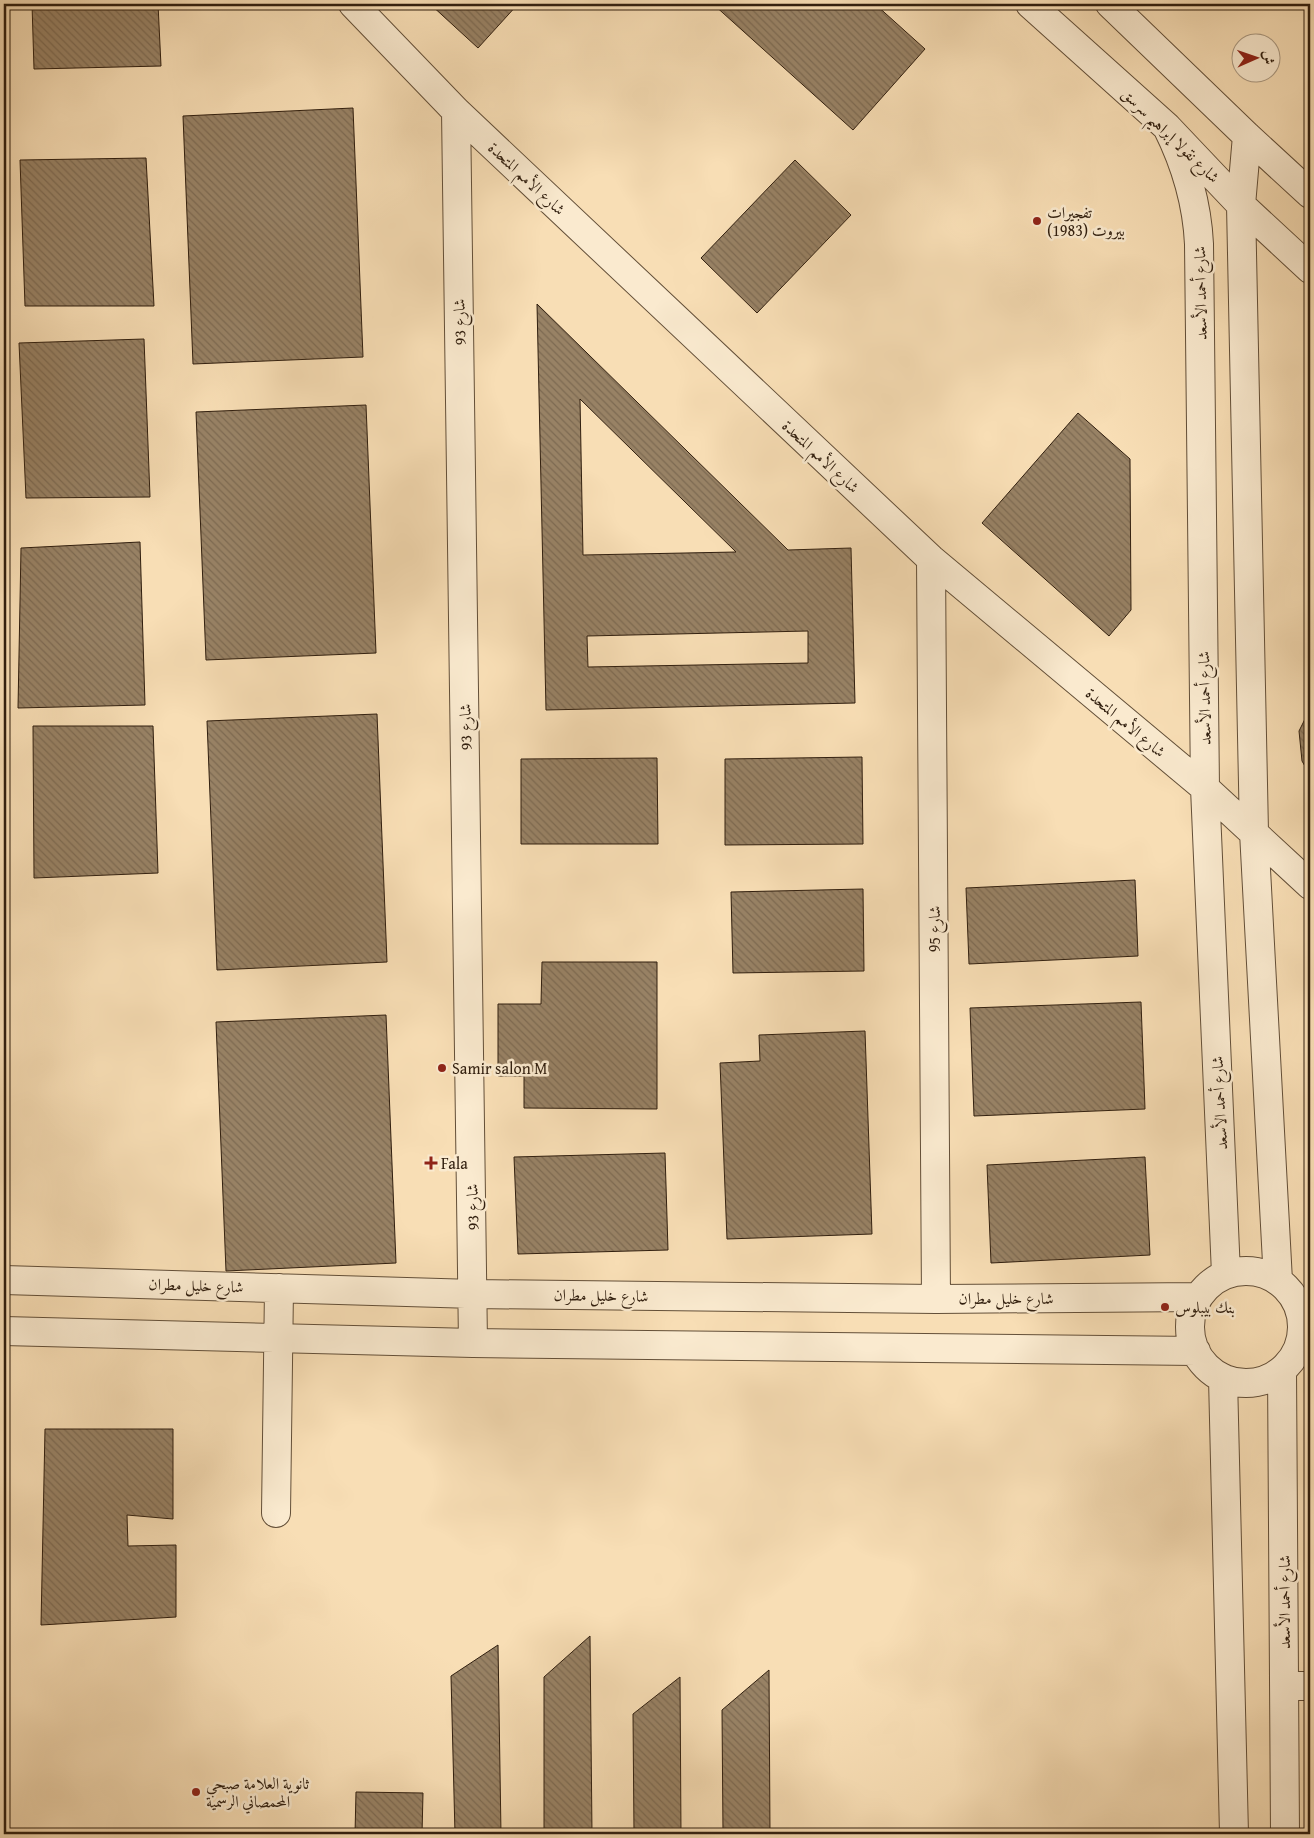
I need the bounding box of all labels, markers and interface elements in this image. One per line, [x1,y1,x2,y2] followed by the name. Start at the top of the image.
[1232,32,1282,82] north arrow
[1259,50,1279,65] text: ش
[1113,82,1226,192] street label: شارع نقولا إبراهيم سرسق
[480,136,571,223] street label: شارع الأمم المتحدة
[1047,200,1125,242] place label: تفجيرات بيروت (1983)
[1031,215,1043,227] marker: تفجيرات بيروت (1983)
[1187,246,1215,340] street label: شارع أحمد الأسعد
[447,298,473,346] street label: شارع 93
[774,414,865,501] street label: شارع الأمم المتحدة
[1191,651,1219,745] street label: شارع أحمد الأسعد
[1078,681,1171,766] street label: شارع الأمم المتحدة
[453,703,479,751] street label: شارع 93
[922,906,948,952] street label: شارع 95
[1205,1055,1235,1151] street label: شارع أحمد الأسعد
[452,1056,547,1080] place label: Samir salon M
[436,1062,448,1074] marker: Samir salon M
[441,1151,468,1175] place label: Fala
[425,1157,437,1169] marker: Fala
[460,1183,486,1231] street label: شارع 93
[148,1271,244,1301] street label: شارع خليل مطران
[553,1282,649,1310] street label: شارع خليل مطران
[958,1286,1054,1312] street label: شارع خليل مطران
[1175,1295,1235,1319] place label: بنك بيبلوس
[1159,1301,1171,1313] marker: بنك بيبلوس
[1272,1555,1298,1649] street label: شارع أحمد الأسعد
[206,1771,310,1814] place label: ثانوية العلامة صبحي المحمصاني الرسمية
[190,1786,202,1798] marker: ثانوية العلامة صبحي المحمصاني الرسمية

